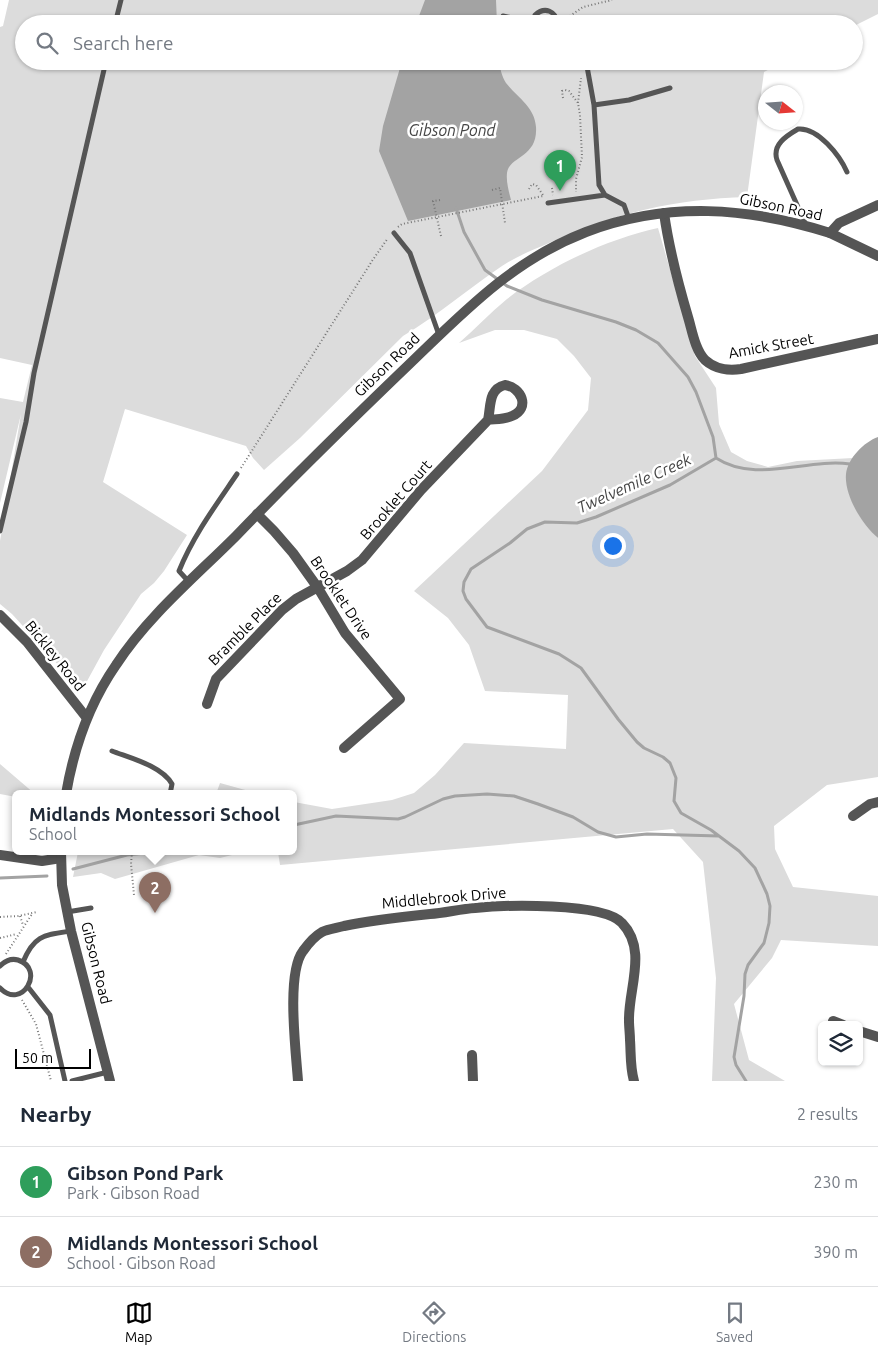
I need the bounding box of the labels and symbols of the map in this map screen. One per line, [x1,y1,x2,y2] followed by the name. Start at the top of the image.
[758,85,803,130] north arrow
[408,121,497,139] water label: Gibson Pond
[544,150,576,191] pin: 1
[738,189,824,224] street label: Gibson Road
[350,329,423,400] street label: Gibson Road
[727,330,815,361] street label: Amick Street
[574,449,695,516] water label: Twelvemile Creek
[356,456,435,543] street label: Brooklet Court
[600,533,626,559] your location
[307,553,376,643] street label: Brooklet Drive
[205,589,285,669] street label: Bramble Place
[22,617,89,694] street label: Bickley Road
[139,872,171,913] pin: 2
[381,884,507,911] street label: Middlebrook Drive
[78,920,115,1006] street label: Gibson Road
[15,1046,91,1069] scale bar

